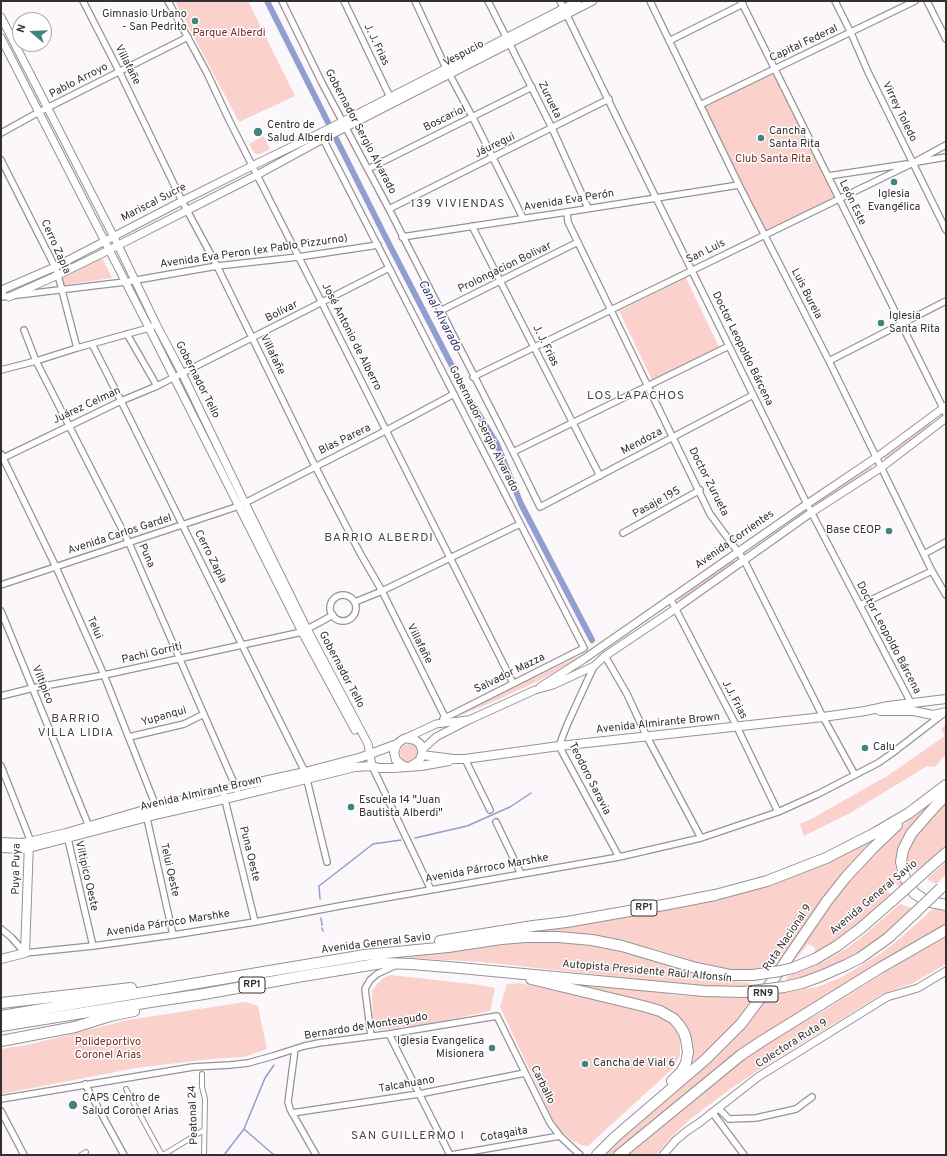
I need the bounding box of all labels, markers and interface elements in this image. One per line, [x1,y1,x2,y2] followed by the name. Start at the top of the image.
[102,8,187,34] place label: Gimnasio Urbano - San Pedrito
[12,12,52,52] north arrow
[190,16,200,26] marker: Gimnasio Urbano - San Pedrito
[14,22,30,34] text: N
[360,22,392,68] street label: J. J. Frias
[768,22,840,66] street label: Capital Federal
[192,27,266,41] park label: Parque Alberdi
[442,38,486,70] street label: Vespucio
[111,43,143,87] street label: Villafañe
[48,61,110,101] street label: Pablo Arroyo
[321,67,399,197] street label: Gobernador Sergio Alvarado
[534,79,564,121] street label: Zurueta
[879,80,919,144] street label: Virrey Toledo
[422,103,468,135] street label: Boscariol
[267,119,333,145] place label: Centro de Salud Alberdi
[769,125,820,151] place label: Cancha Santa Rita
[252,126,264,138] marker: Centro de Salud Alberdi
[473,131,517,161] street label: Jáuregui
[756,133,766,143] marker: Cancha Santa Rita
[735,153,811,167] park label: Club Santa Rita
[889,177,899,187] marker: Iglesia Evangélica
[835,178,869,228] street label: León Este
[119,181,189,225] street label: Mariscal Sucre
[523,187,615,215] street label: Avenida Eva Perón
[868,188,920,214] place label: Iglesia Evangélica
[410,198,506,212] district label: 139 VIVIENDAS
[37,218,73,276] street label: Cerro Zapla
[159,232,349,272] street label: Avenida Eva Peron (ex Pablo Pizzurno)
[684,237,728,267] street label: San Luis
[456,240,554,296] street label: Prolongacion Bolivar
[788,267,824,321] street label: Luis Burela
[414,278,464,354] water label: Canal Alvarado
[318,281,384,393] street label: José Antonio de Alberro
[709,290,775,408] street label: Doctor Leopoldo Bárcena
[264,298,300,326] street label: Bolívar
[889,310,940,336] place label: Iglesia Santa Rita
[876,318,886,328] marker: Iglesia Santa Rita
[529,323,561,369] street label: J. J. Frias
[257,333,287,377] street label: Villafañe
[172,339,222,421] street label: Gobernador Tello
[445,364,521,494] street label: Gobernador Sergio Alvarado
[51,385,123,427] street label: Juárez Celman
[587,390,685,404] district label: LOS LAPACHOS
[317,422,373,458] street label: Blas Parera
[619,426,665,458] street label: Mendoza
[685,445,731,519] street label: Doctor Zurueta
[631,485,683,521] street label: Pasaje 195
[693,508,777,572] street label: Avenida Corrientes
[66,512,174,558] street label: Avenida Carlos Gardel
[826,524,881,538] place label: Base CEOP
[884,526,894,536] marker: Base CEOP
[191,528,229,586] street label: Cerro Zapla
[324,532,434,546] district label: BARRIO ALBERDI
[135,542,157,570] street label: Puna
[853,580,923,696] street label: Doctor Leopoldo Bárcena
[83,615,105,641] street label: Telui
[403,622,435,666] street label: Villafañe
[315,629,367,711] street label: Gobernador Tello
[121,641,183,667] street label: Pachi Gorriti
[473,651,547,697] street label: Salvador Mazza
[28,664,56,706] street label: Viltipico
[718,678,750,722] street label: J.J. Frias
[140,704,188,730] street label: Yupanqui
[595,711,721,737] street label: Avenida Almirante Brown
[38,713,114,741] district label: BARRIO VILLA LIDIA
[565,741,613,817] street label: Teodoro Saravia
[873,741,895,755] place label: Calu
[860,743,870,753] marker: Calu
[139,774,263,814] street label: Avenida Almirante Brown
[359,794,443,820] place label: Escuela 14 "Juan Bautista Alberdi"
[346,802,356,812] marker: Escuela 14 "Juan Bautista Alberdi"
[236,825,262,883] street label: Puna Oeste
[72,840,100,912] street label: Viltipico Oeste
[156,842,182,898] street label: Telui Oeste
[10,843,24,895] street label: Puya Puya
[424,852,550,886] street label: Avenida Párroco Marshke
[828,858,920,938] street label: Avenida General Savio
[631,900,657,916] road number: RP1
[761,902,815,974] street label: Ruta Nacional 9
[105,908,231,940] street label: Avenida Párroco Marshke
[320,931,432,957] street label: Avenida General Savio
[561,958,733,986] street label: Autopista Presidente Raúl Alfonsín
[239,977,265,993] road number: RP1
[748,986,778,1002] road number: RN9
[303,1011,429,1043] street label: Bernardo de Monteagudo
[753,1017,831,1071] street label: Colectora Ruta 9
[397,1035,484,1061] place label: Iglesia Evangelica Misionera
[75,1036,141,1062] park label: Polideportivo Coronel Arias
[487,1043,497,1053] marker: Iglesia Evangelica Misionera
[593,1057,675,1071] place label: Cancha de Vial 6
[580,1059,590,1069] marker: Cancha de Vial 6
[527,1064,557,1106] street label: Carballo
[378,1074,436,1096] street label: Talcahuano
[186,1085,202,1145] street label: Peatonal 24
[82,1092,179,1118] place label: CAPS Centro de Salud Coronel Arias
[67,1099,79,1111] marker: CAPS Centro de Salud Coronel Arias
[479,1124,529,1146] street label: Cotagaita
[351,1130,465,1144] district label: SAN GUILLERMO I

